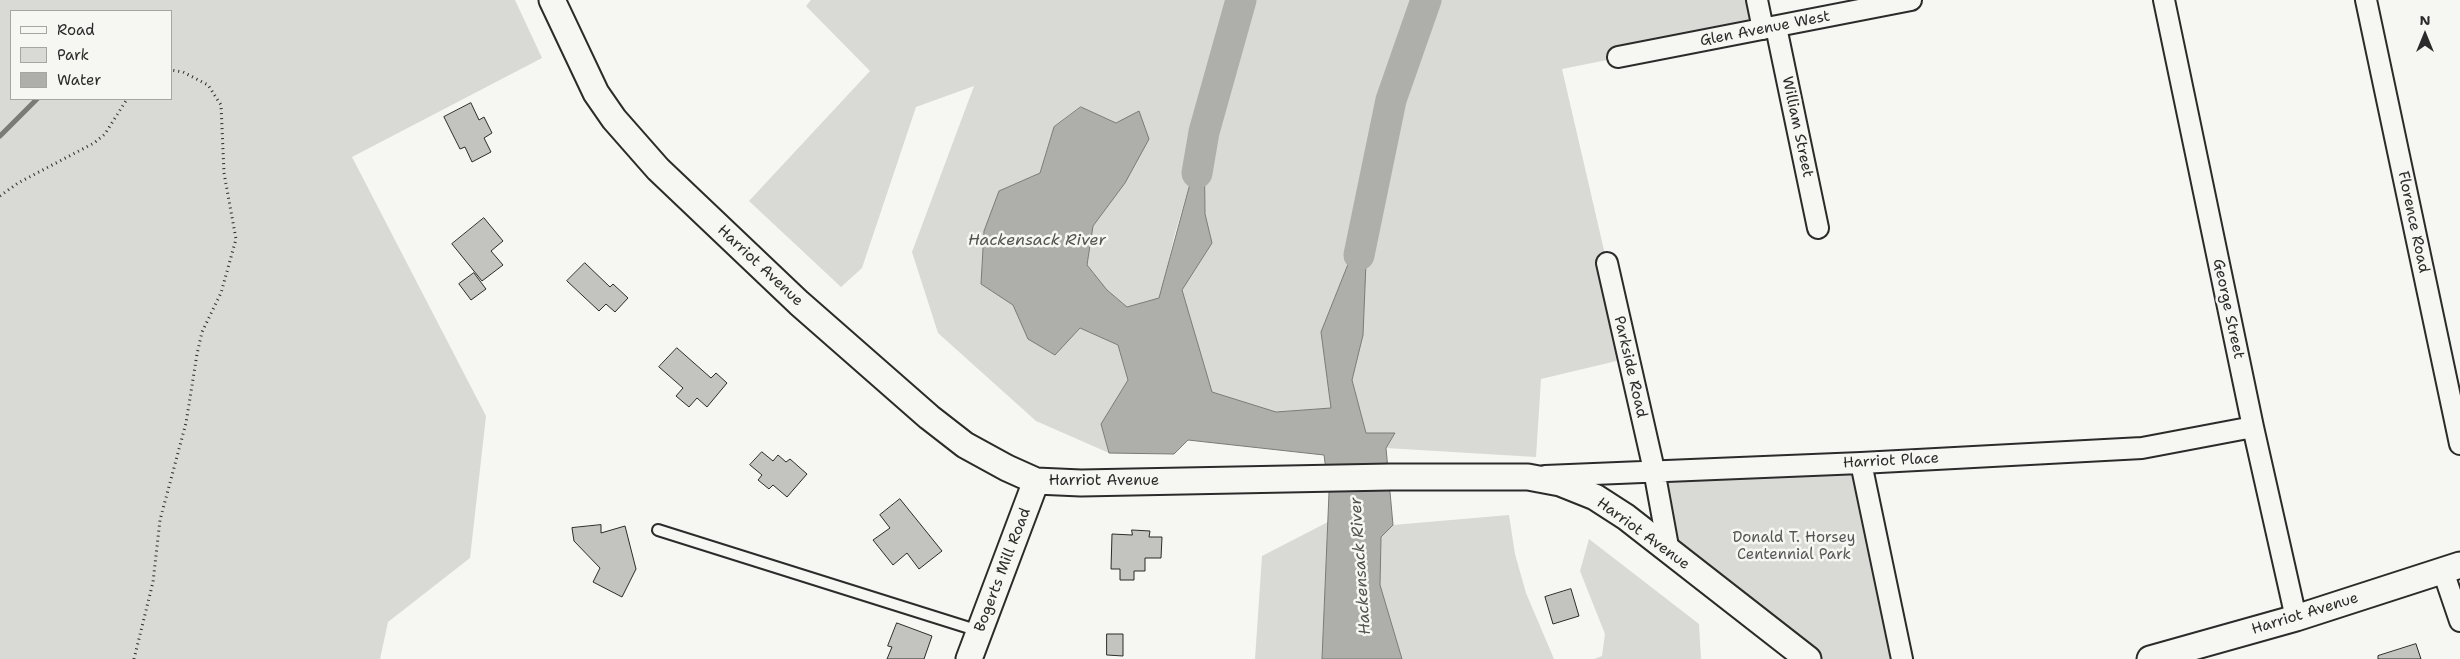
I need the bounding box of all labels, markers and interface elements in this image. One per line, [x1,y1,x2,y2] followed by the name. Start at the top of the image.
[1698,8,1832,50] street label: Glen Avenue West
[10,10,172,100] legend
[2400,10,2450,60] north arrow
[2419,11,2431,29] text: N
[57,20,95,40] text: Road
[57,45,89,65] text: Park
[57,70,101,90] text: Water
[1778,75,1816,179] street label: William Street
[2393,169,2433,275] street label: Florence Road
[713,222,807,310] street label: Harriot Avenue
[968,231,1106,251] water label: Hackensack River
[2209,257,2247,361] street label: George Street
[1610,314,1650,420] street label: Parkside Road
[1843,449,1939,473] street label: Harriot Place
[1049,472,1159,490] street label: Harriot Avenue
[1593,494,1693,574] street label: Harriot Avenue
[1347,496,1375,636] water label: Hackensack River
[971,506,1035,634] street label: Bogerts Mill Road
[1733,529,1855,564] park label: Donald T. Horsey Centennial Park
[2249,589,2361,639] street label: Harriot Avenue

